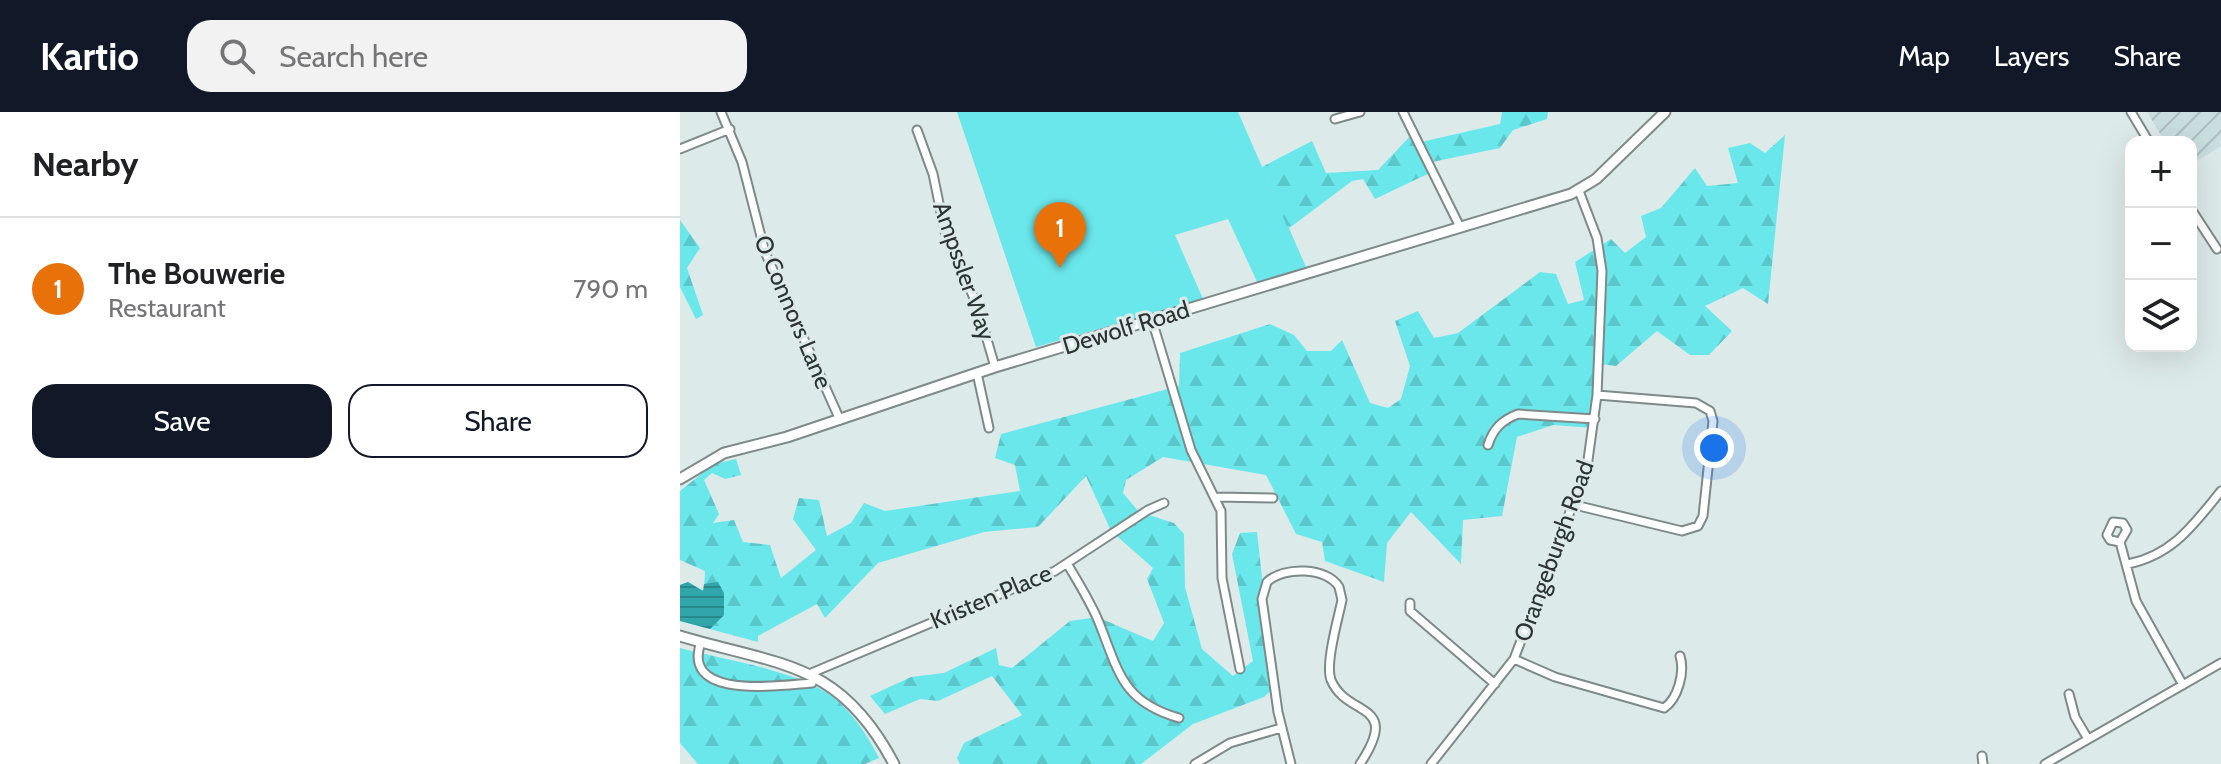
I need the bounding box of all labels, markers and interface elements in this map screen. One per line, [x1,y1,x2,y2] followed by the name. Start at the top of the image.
[187,20,747,92] search box
[40,33,139,80] text: Kartio
[215,34,259,78] icon: search
[279,38,428,75] text: Search here
[1898,39,1950,73] text: Map
[1994,39,2069,73] text: Layers
[2113,39,2181,73] text: Share
[2125,136,2197,352] map controls
[2125,136,2197,208] button: +
[32,143,139,185] text: Nearby
[927,198,1002,344] street label: Ampssler Way
[1034,202,1086,268] pin: 1
[2125,208,2197,280] button: −
[748,231,839,393] street label: O Connors Lane
[108,255,285,292] text: The Bouwerie
[53,273,63,305] text: 1
[573,273,648,305] text: 790 m
[2125,280,2197,352] button: layers
[108,292,226,324] text: Restaurant
[1059,294,1193,361] street label: Dewolf Road
[32,384,332,458] button: Save
[348,384,648,458] button: Share
[1694,428,1734,468] your location
[1507,456,1600,645] street label: Orangeburgh Road
[926,558,1056,635] street label: Kristen Place

